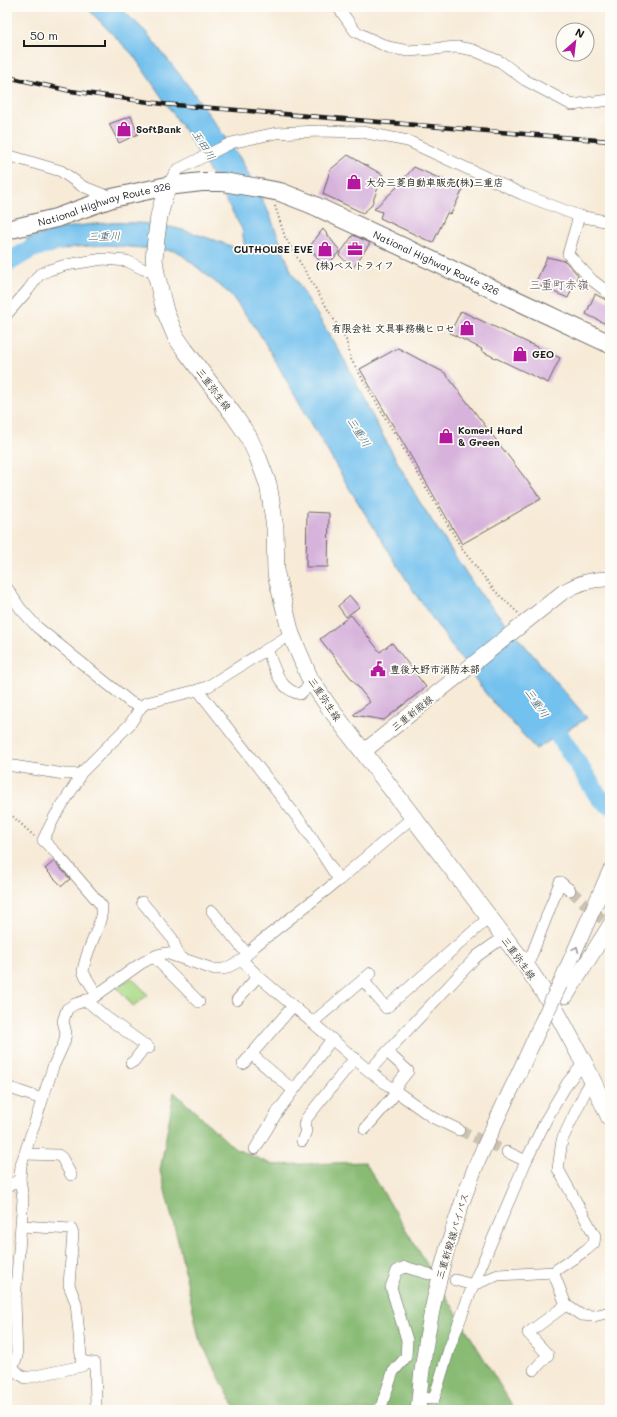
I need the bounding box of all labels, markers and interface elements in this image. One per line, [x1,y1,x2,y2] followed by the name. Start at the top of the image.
[24,22,105,48] scale bar
[555,22,595,62] north arrow
[573,24,587,41] text: N
[30,27,58,43] text: 50 m
[115,120,133,138] shop icon: SoftBank
[136,122,181,136] place label: SoftBank
[189,127,220,163] water label: 玉田川
[345,173,363,191] shop icon: 大分三菱自動車販売(株)三重店
[366,175,504,189] place label: 大分三菱自動車販売(株)三重店
[37,179,171,229] street label: National Highway Route 326
[371,227,502,298] street label: National Highway Route 326
[87,228,121,243] water label: 三重川
[316,240,334,258] shop icon: CUTHOUSE EVE
[346,240,364,258] office icon: (株)ベストライフ
[234,242,313,256] place label: CUTHOUSE EVE
[316,258,394,272] place label: (株)ベストライフ
[529,276,589,292] district label: 三重町赤嶺
[458,319,476,337] shop icon: 有限会社 文具事務機ヒロセ
[331,321,455,335] place label: 有限会社 文具事務機ヒロセ
[511,345,529,363] shop icon: GEO
[532,347,554,361] place label: GEO
[193,365,235,413] street label: 三重弥生線
[344,414,375,450] water label: 三重川
[458,423,523,449] place label: Komeri Hard & Green
[437,427,455,445] shop icon: Komeri Hard & Green
[369,660,387,678] public building icon: 豊後大野市消防本部
[390,662,480,676] place label: 豊後大野市消防本部
[305,674,345,724] street label: 三重弥生線
[522,685,553,721] water label: 三重川
[388,692,436,734] street label: 三重新殿線
[499,934,539,982] street label: 三重弥生線
[571,945,579,952] one-way arrow
[432,1191,472,1281] street label: 三重新殿線バイパス

